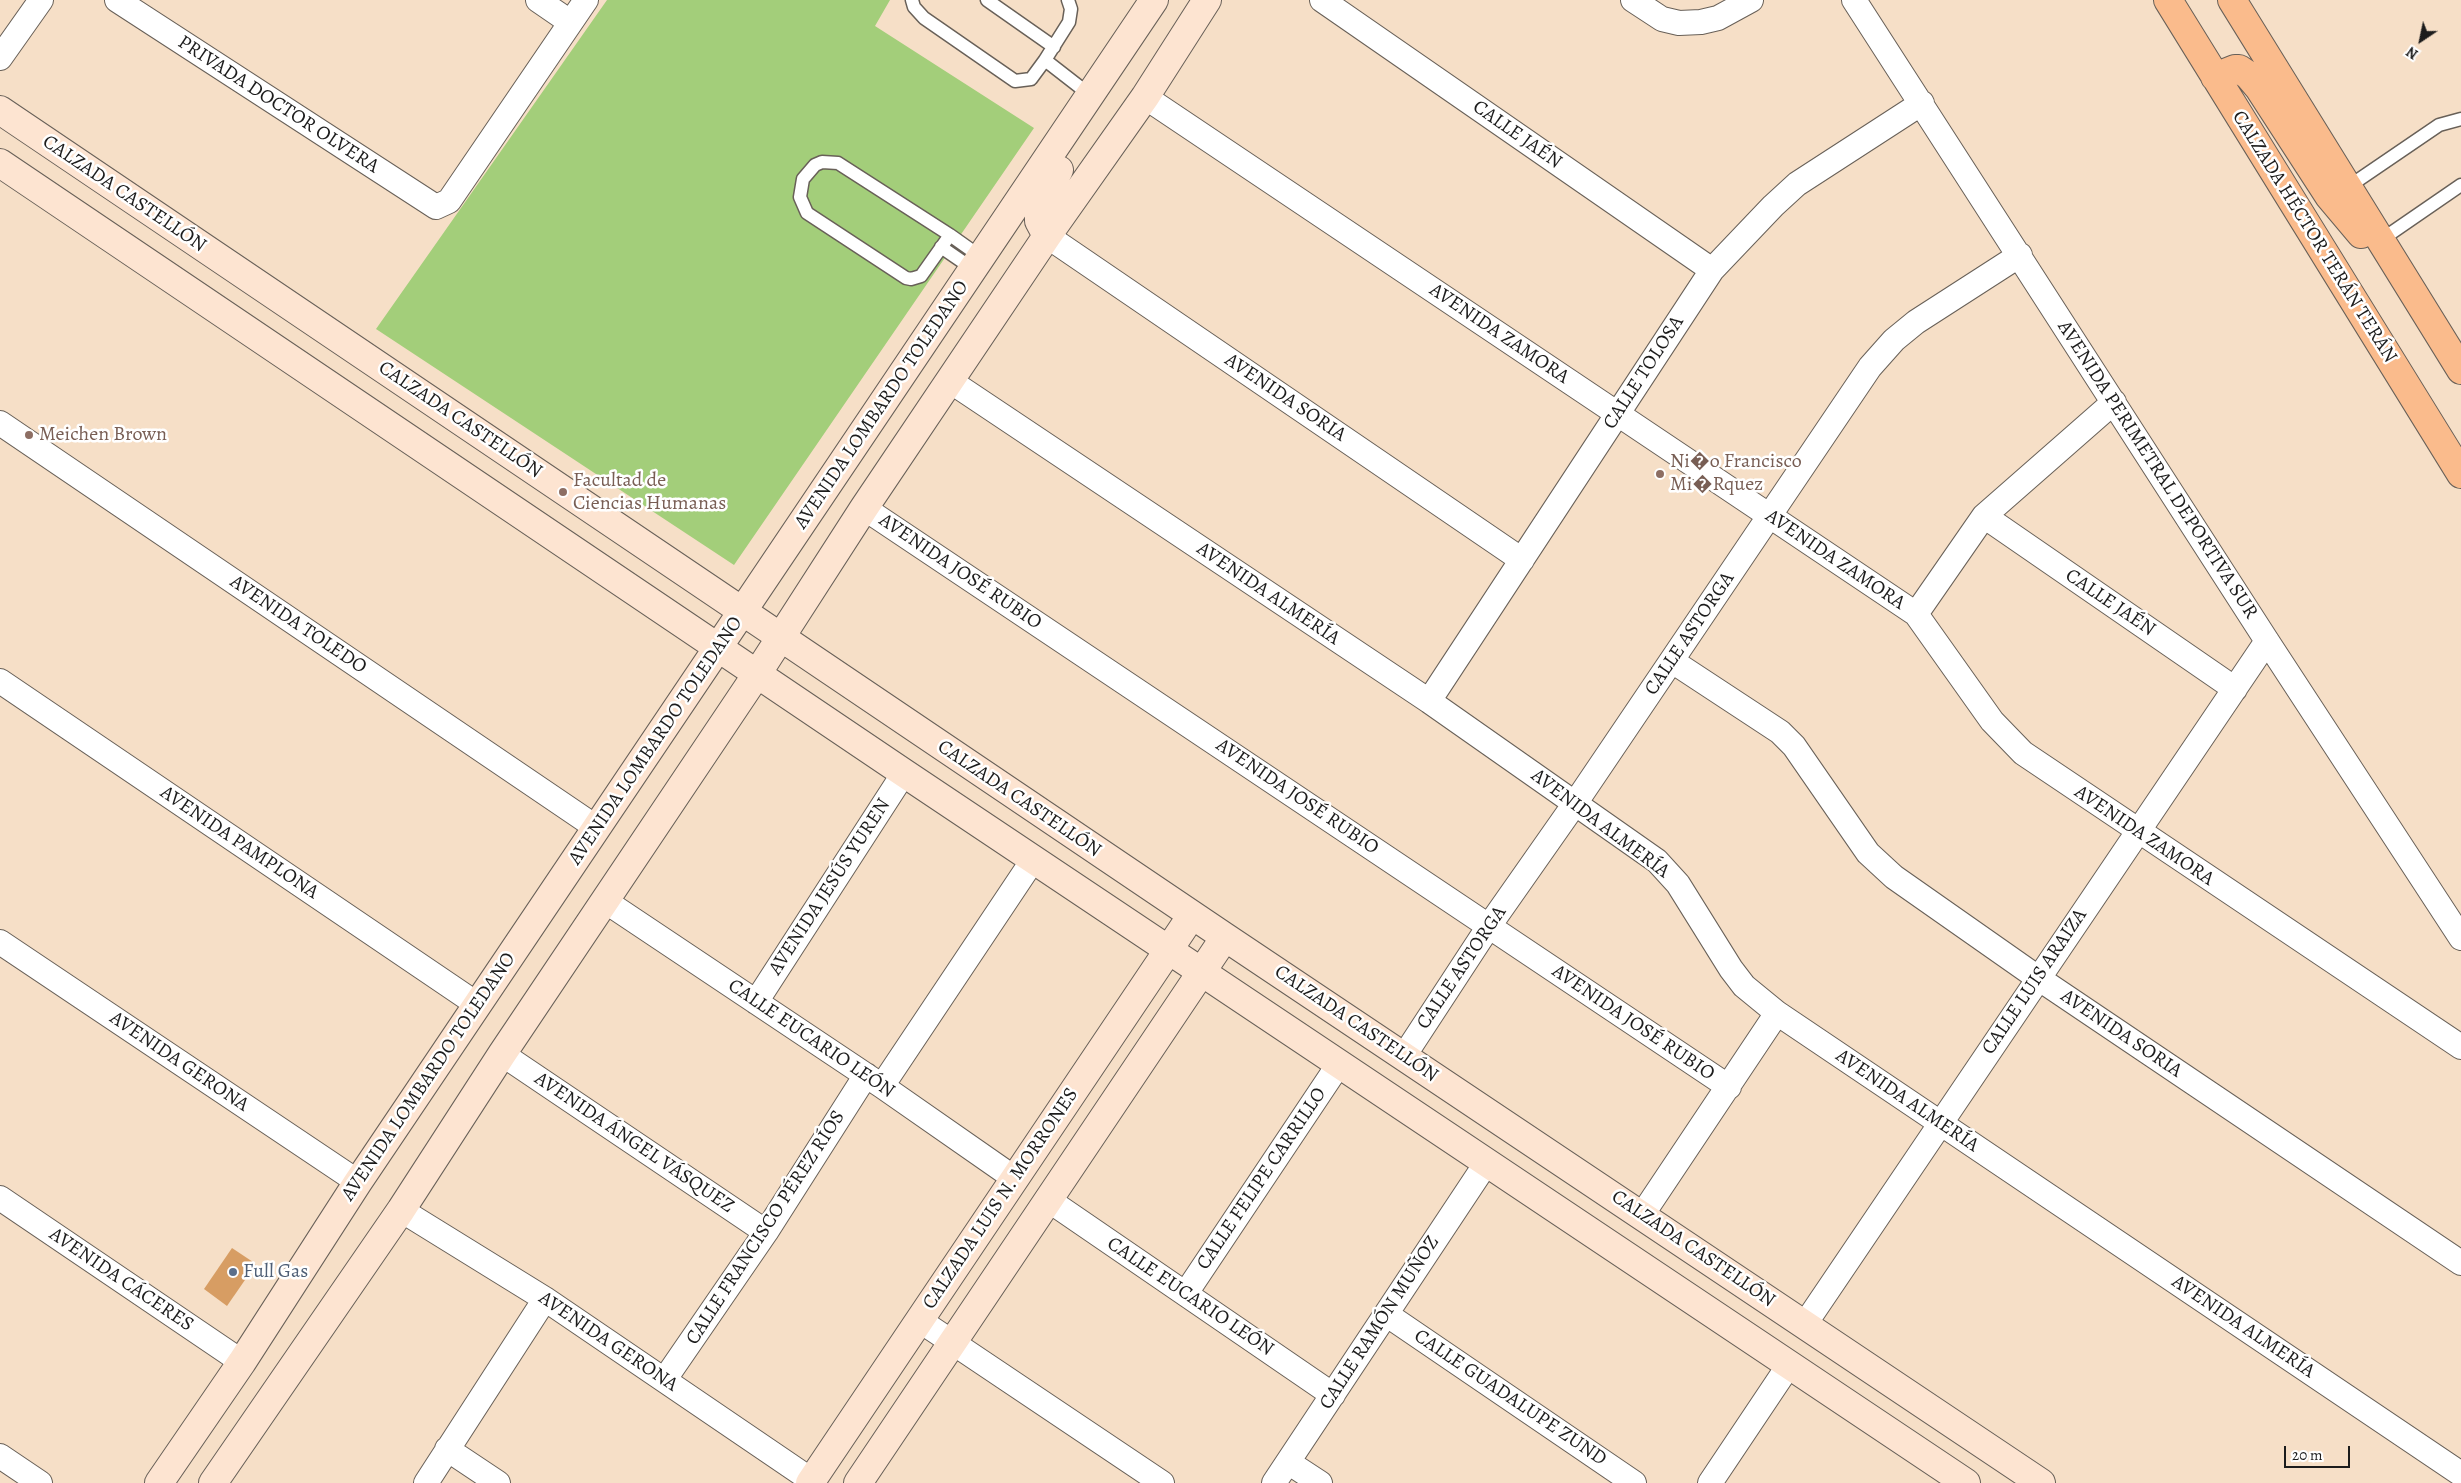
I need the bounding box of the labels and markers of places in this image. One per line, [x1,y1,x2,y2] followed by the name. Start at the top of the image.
[39,423,167,447] place label: Meichen Brown
[23,429,35,441] marker: Meichen Brown
[1670,450,1802,497] place label: Ni�o Francisco Mi�Rquez
[1654,468,1666,480] marker: Ni�o Francisco Mi�Rquez
[573,469,726,516] place label: Facultad de Ciencias Humanas
[557,486,569,498] marker: Facultad de Ciencias Humanas
[243,1260,308,1284] place label: Full Gas
[227,1266,239,1278] marker: Full Gas

